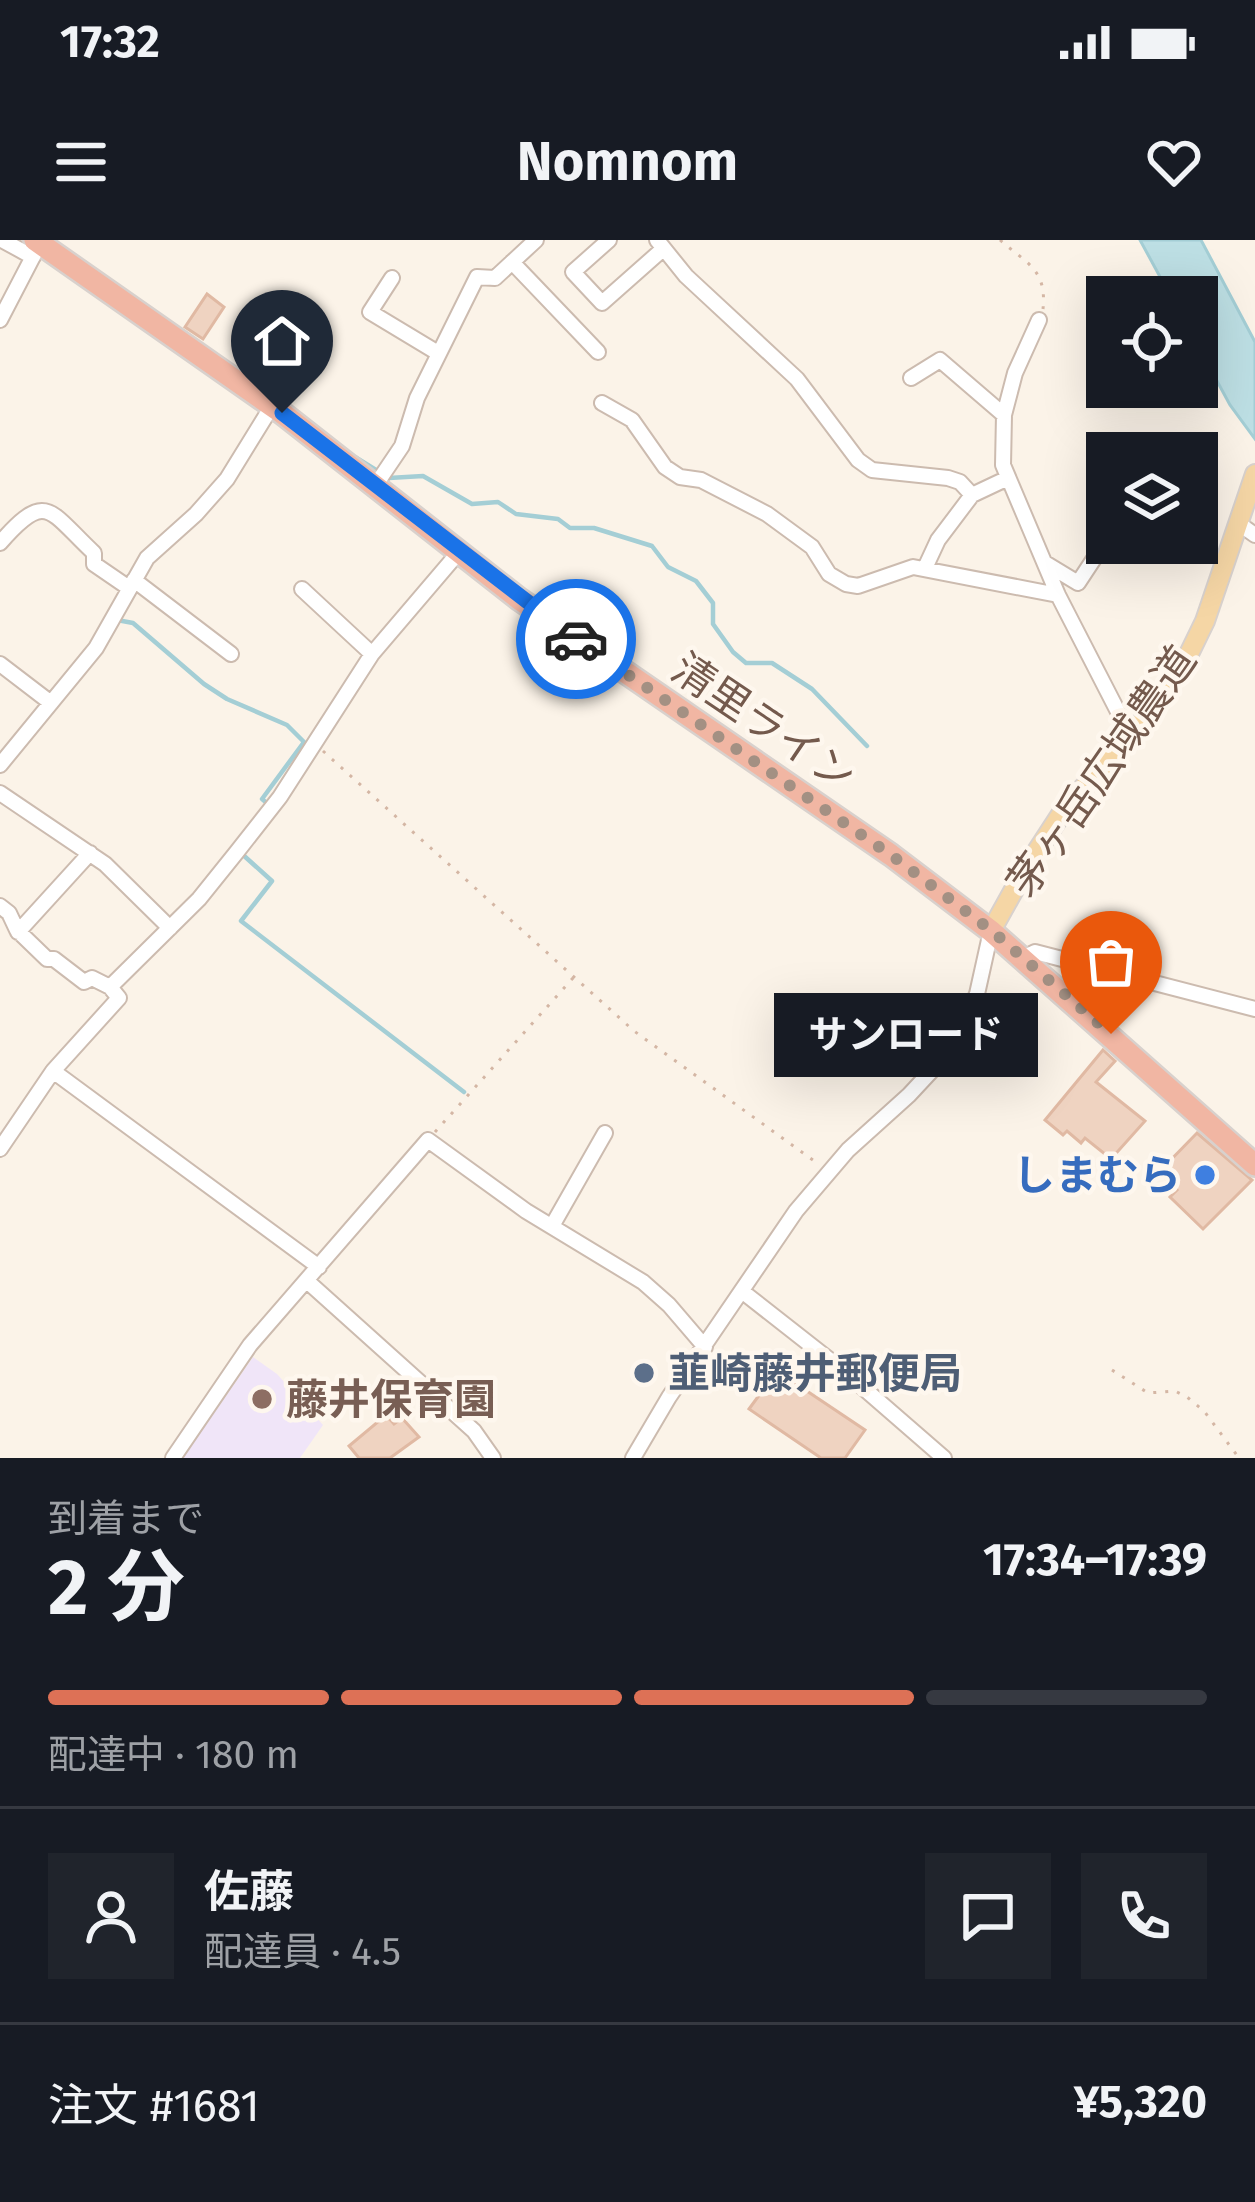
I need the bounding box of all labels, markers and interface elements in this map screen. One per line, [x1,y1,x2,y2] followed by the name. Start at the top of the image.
[60,15,160,69] text: 17:32
[48,129,114,195] icon: menu
[1141,129,1207,195] icon: heart
[517,130,738,194] text: Nomnom
[1086,276,1218,564] map controls
[1086,276,1218,408] button: locate
[231,290,333,413] pin
[249,308,315,374] icon: home
[1086,432,1218,564] button: layers
[516,579,636,699] courier
[543,606,609,672] icon: car
[997,637,1207,906] street label: 茅ヶ岳広域農道
[662,643,864,802] street label: 清里ライン
[1060,911,1162,1034] pin
[1078,929,1144,995] icon: bag
[775,992,1039,1076] callout: サンロード
[808,1012,1004,1058] text: サンロード
[1013,1151,1181,1201] place label: しまむら
[1192,1162,1218,1188] marker: しまむら
[668,1349,962,1399] place label: 韮崎藤井郵便局
[631,1360,657,1386] marker: 韮崎藤井郵便局
[286,1375,496,1425] place label: 藤井保育園
[249,1386,275,1412] marker: 藤井保育園
[48,1496,204,1542] text: 到着まで
[983,1533,1207,1587] text: 17:34–17:39
[48,1541,185,1635] text: 2 分
[48,1732,299,1778] text: 配達中 · 180 m
[48,1853,174,1979] button: person
[925,1853,1051,1979] button: chat
[1081,1853,1207,1979] button: phone
[204,1865,294,1919] text: 佐藤
[204,1929,401,1975] text: 配達員 · 4.5
[1074,2075,1207,2129] text: ¥5,320
[48,2079,260,2133] text: 注文 #1681

